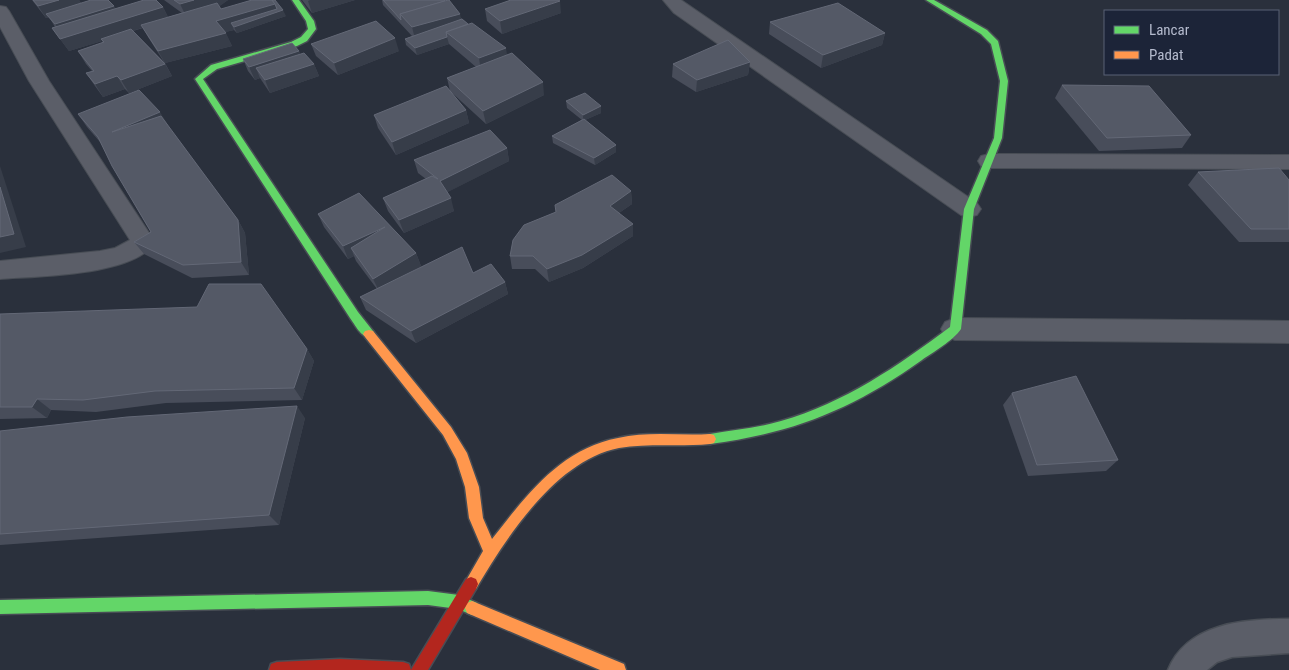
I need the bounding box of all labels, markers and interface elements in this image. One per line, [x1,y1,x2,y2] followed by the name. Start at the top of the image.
[1104,10,1279,75] legend
[1149,21,1190,39] text: Lancar
[1149,46,1183,64] text: Padat

